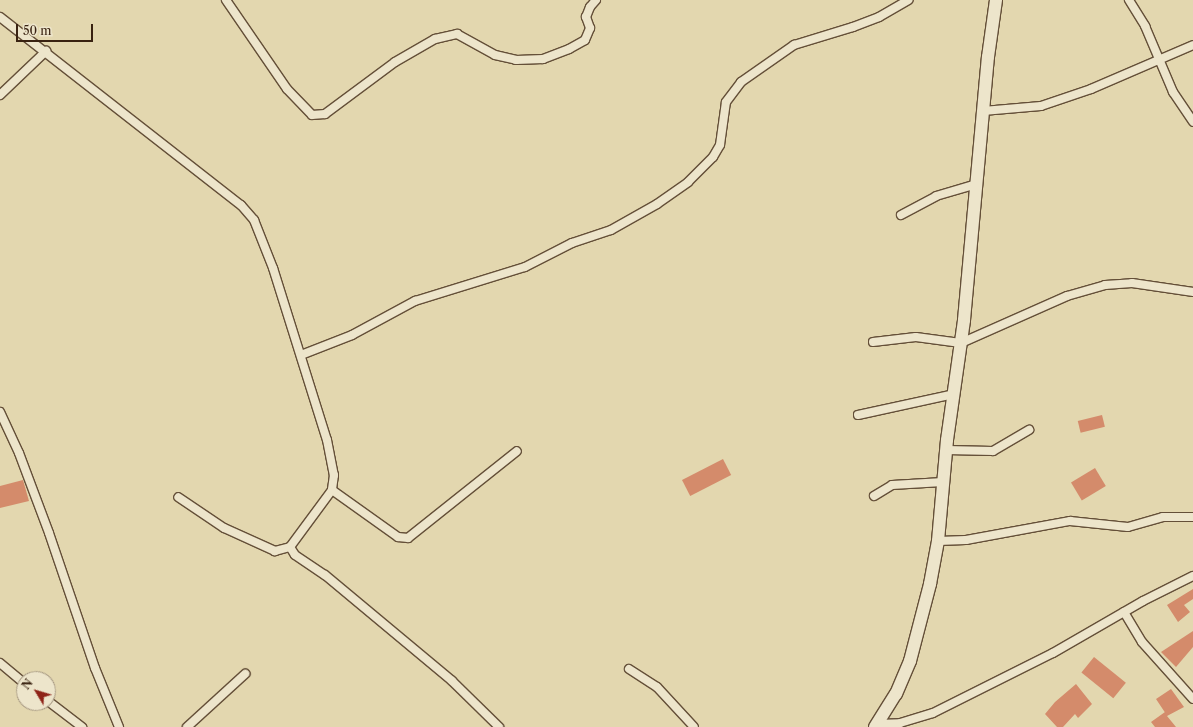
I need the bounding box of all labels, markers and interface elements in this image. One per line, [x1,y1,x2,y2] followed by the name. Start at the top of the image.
[18,16,95,42] scale bar
[23,23,52,38] text: 50 m
[16,671,56,711] north arrow
[19,676,36,692] text: N

